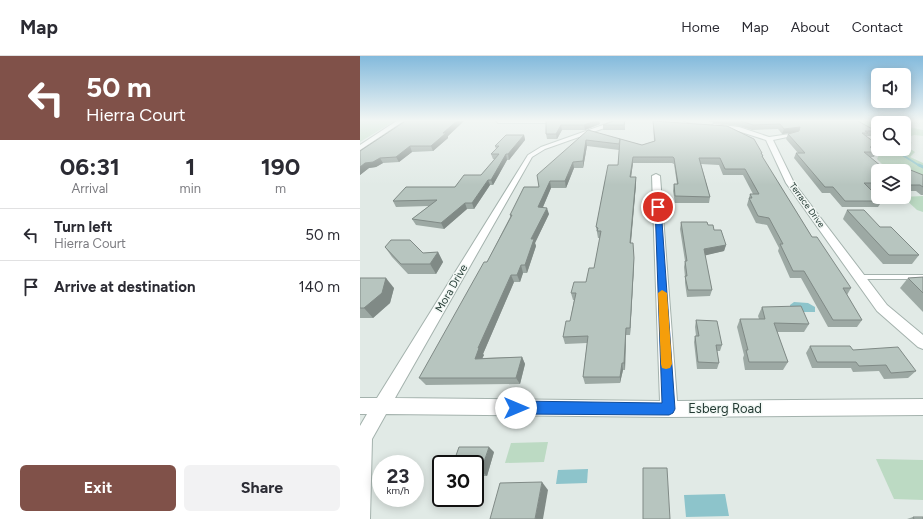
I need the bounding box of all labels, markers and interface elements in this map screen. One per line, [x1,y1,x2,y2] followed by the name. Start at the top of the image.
[20,16,58,39] text: Map
[681,19,720,36] text: Home
[742,19,769,36] text: Map
[791,19,830,36] text: About
[852,19,903,36] text: Contact
[871,68,911,204] map controls
[871,68,911,108] button: sound
[86,70,152,104] text: 50 m
[20,72,72,124] icon: left
[86,104,186,126] text: Hierra Court
[871,116,911,156] button: search
[60,152,120,181] text: 06:31
[185,152,195,181] text: 1
[261,152,300,181] text: 190
[871,164,911,204] button: layers
[787,180,827,229] street label: Terrace Drive
[71,181,108,196] text: Arrival
[180,181,201,196] text: min
[275,181,286,196] text: m
[641,190,675,224] pin
[647,196,669,218] icon: arrive
[54,218,112,236] text: Turn left
[20,224,42,246] icon: left
[305,226,340,244] text: 50 m
[54,236,126,251] text: Hierra Court
[433,262,470,315] street label: Mora Drive
[20,276,42,298] icon: arrive
[54,278,195,296] text: Arrive at destination
[298,278,340,296] text: 140 m
[495,387,537,429] position arrow
[688,401,762,416] street label: Esberg Road
[432,455,484,507] speed limit sign: 30
[387,464,409,488] text: 23
[20,465,176,511] button: Exit
[184,465,340,511] button: Share
[387,484,409,497] text: km/h

